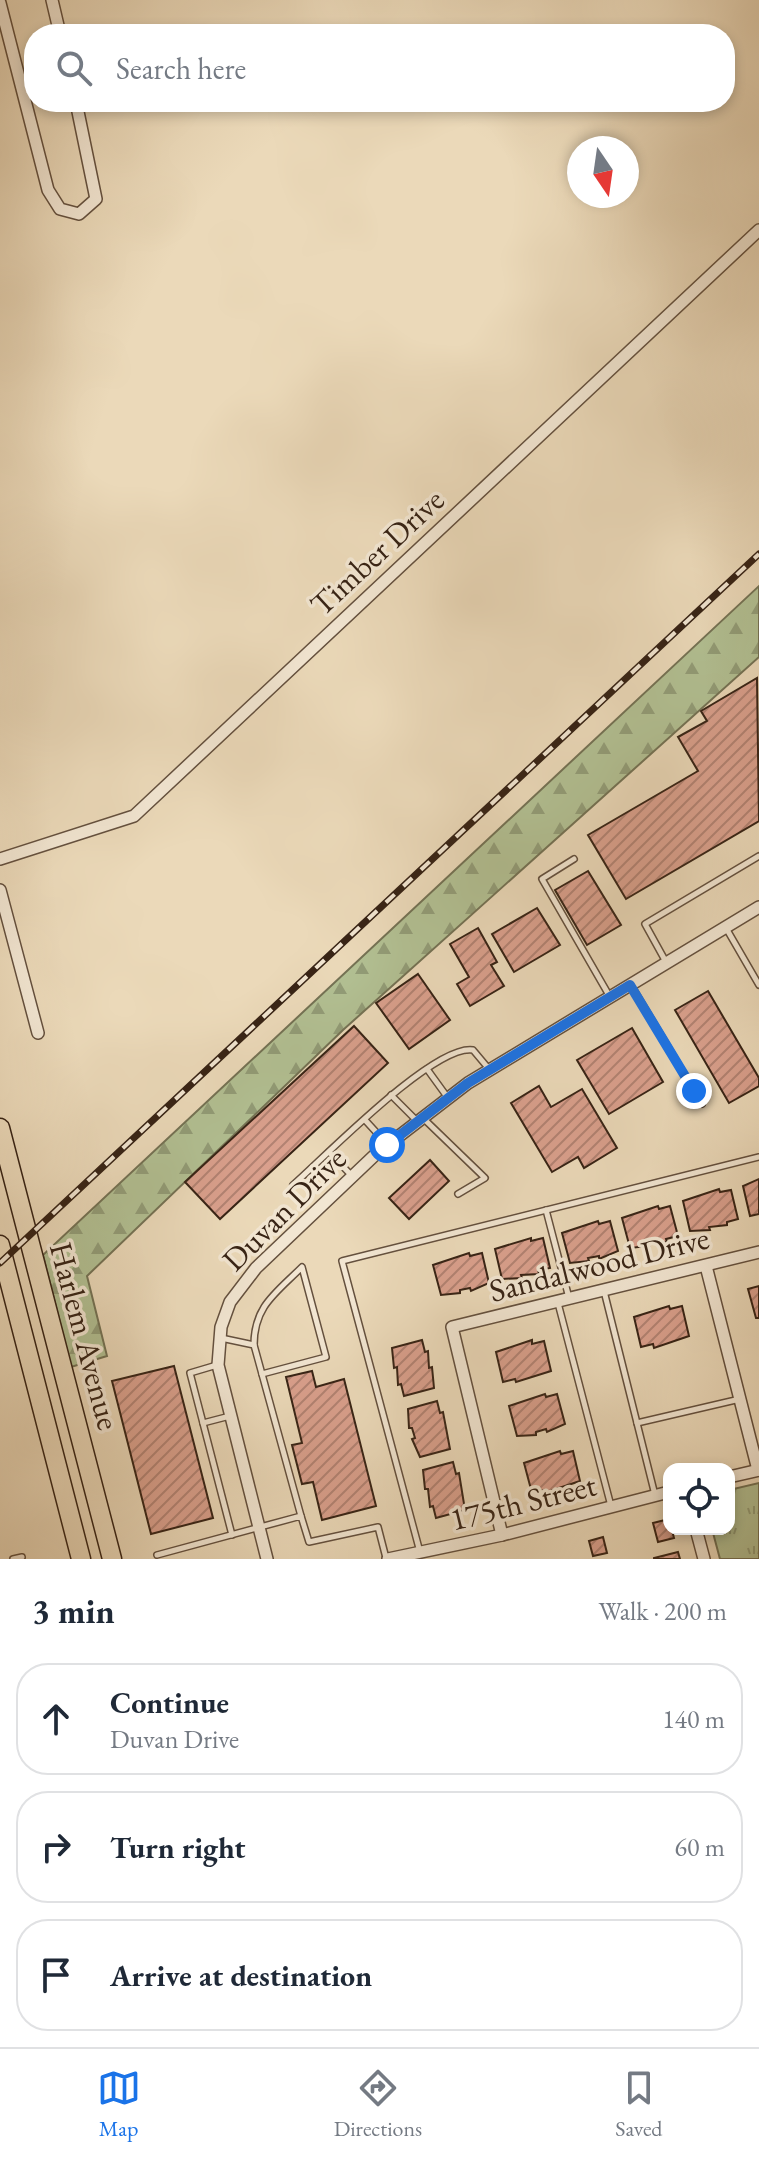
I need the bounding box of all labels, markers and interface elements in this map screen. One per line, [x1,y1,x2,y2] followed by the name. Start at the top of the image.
[24,24,735,112] search box
[52,46,96,90] icon: search
[116,49,246,88] text: Search here
[567,136,639,208] north arrow
[301,479,453,625] street label: Timber Drive
[676,1073,712,1109] route end
[369,1127,405,1163] route start
[213,1138,355,1280] street label: Duvan Drive
[485,1216,713,1312] street label: Sandalwood Drive
[40,1238,130,1434] street label: Harlem Avenue
[663,1463,735,1535] map controls
[663,1463,735,1535] button: locate
[445,1464,601,1540] street label: 175th Street
[32,1589,115,1633] text: 3 min
[599,1594,727,1628] text: Walk · 200 m
[110,1683,229,1722] text: Continue
[34,1697,78,1741] icon: ahead
[662,1702,725,1736] text: 140 m
[110,1722,239,1756] text: Duvan Drive
[34,1825,78,1869] icon: right
[110,1828,246,1867] text: Turn right
[675,1830,725,1864] text: 60 m
[34,1953,78,1997] icon: arrive
[110,1956,372,1995] text: Arrive at destination
[97,2066,141,2143] tab: Map
[334,2066,422,2143] tab: Directions
[615,2066,662,2143] tab: Saved

